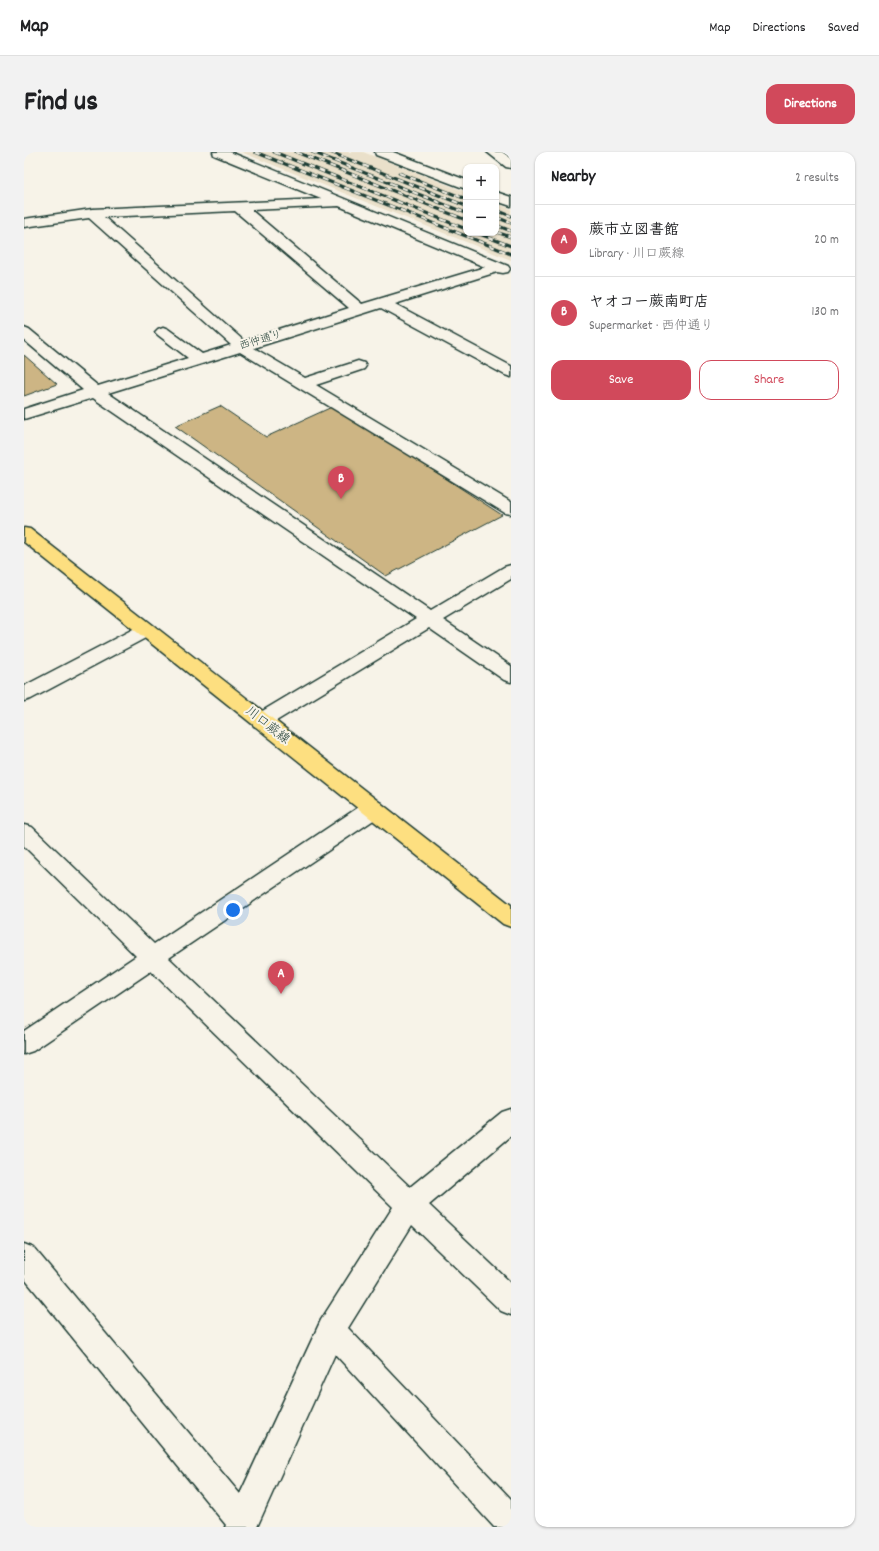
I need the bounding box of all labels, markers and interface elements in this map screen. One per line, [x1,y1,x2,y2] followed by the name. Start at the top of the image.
[20,14,49,41] text: Map
[709,18,731,38] text: Map
[753,18,806,38] text: Directions
[828,18,859,38] text: Saved
[24,84,98,124] text: Find us
[766,84,855,124] button: Directions
[463,164,499,236] map controls
[463,164,499,200] button: +
[551,166,595,190] text: Nearby
[795,169,839,188] text: 2 results
[463,200,499,236] button: −
[589,220,679,242] text: 蕨市立図書館
[560,231,568,250] text: A
[814,231,839,250] text: 20 m
[589,245,684,264] text: Library · 川口蕨線
[589,292,709,314] text: ヤオコー蕨南町店
[561,303,567,322] text: B
[811,303,839,322] text: 130 m
[589,317,714,336] text: Supermarket · 西仲通り
[238,327,284,355] street label: 西仲通り
[551,360,691,400] button: Save
[699,360,839,400] button: Share
[328,466,354,499] pin: B
[241,703,294,750] street label: 川口蕨線
[223,900,243,920] your location
[268,961,294,994] pin: A

